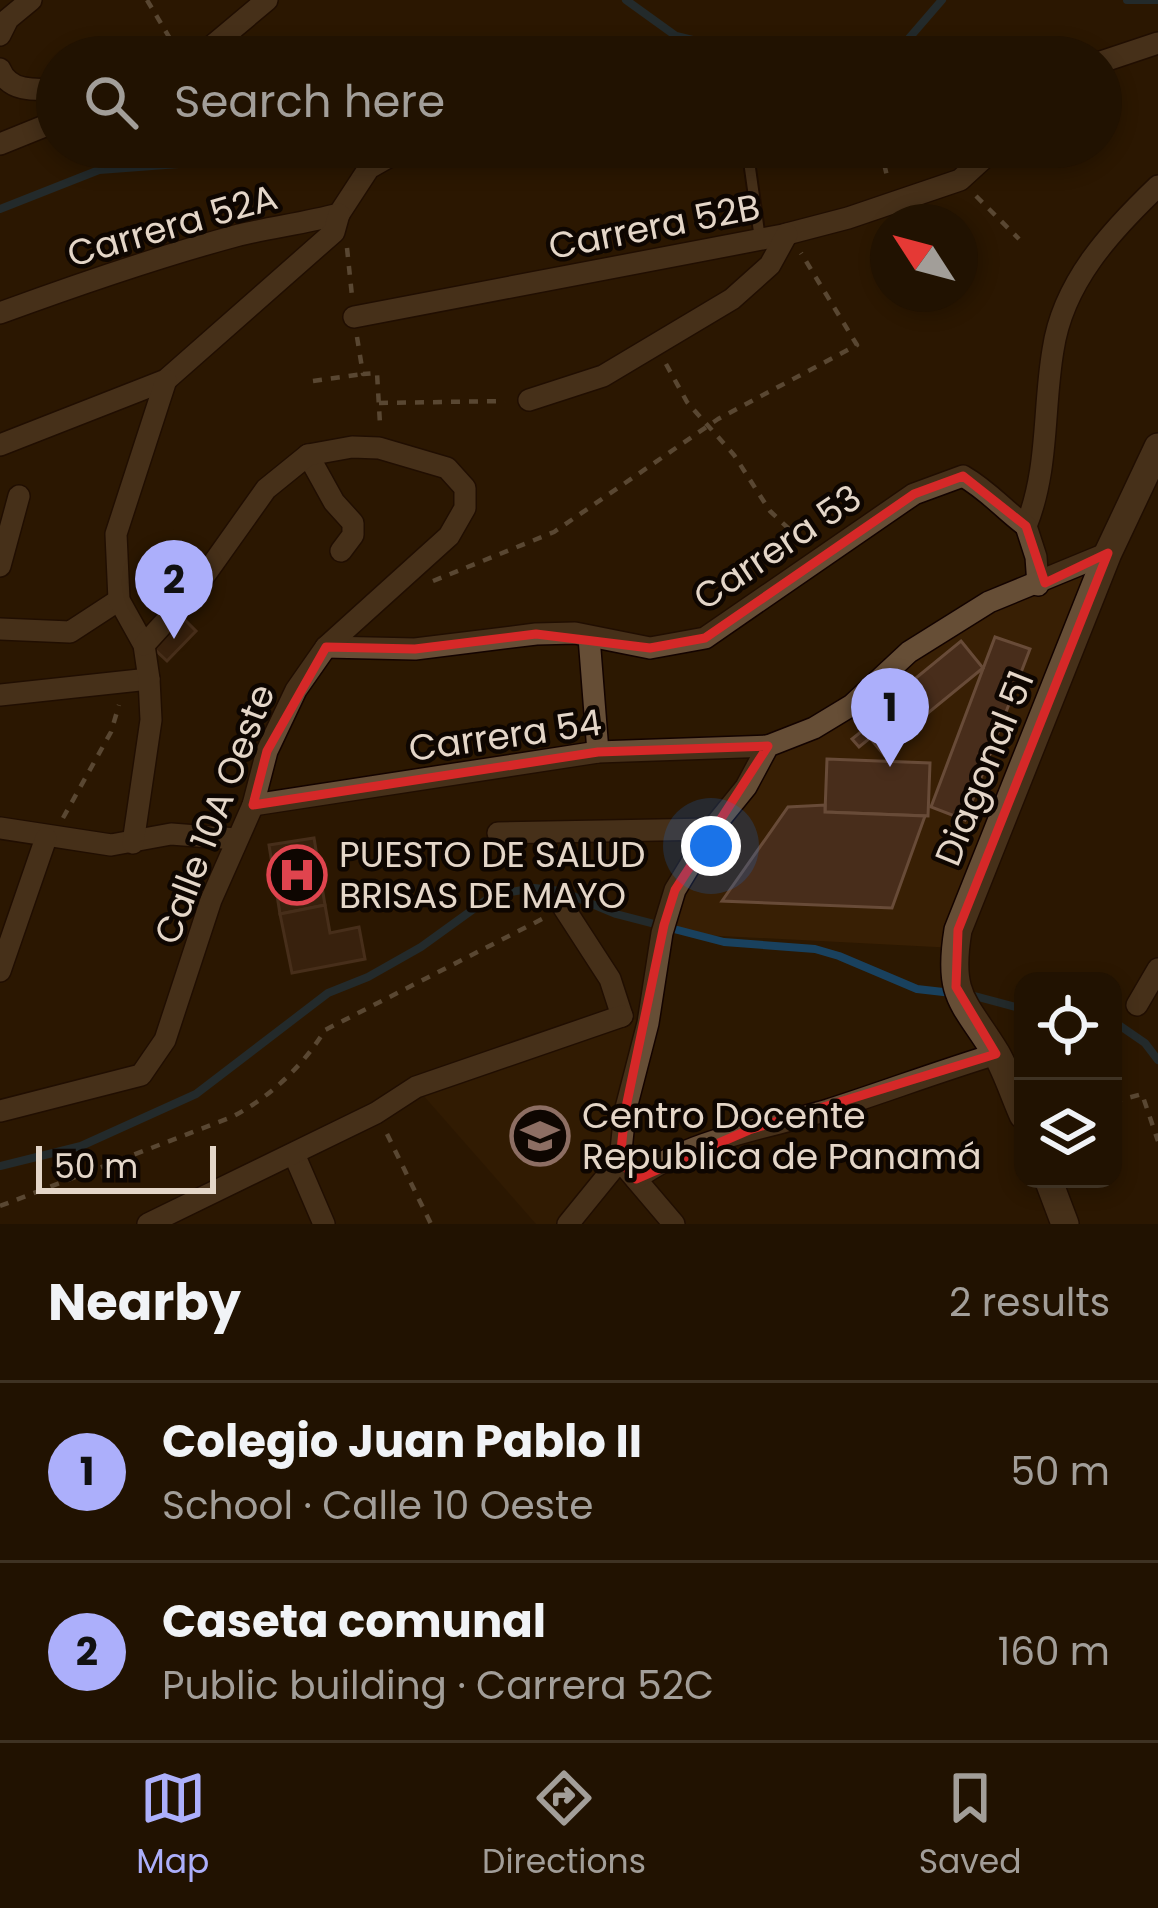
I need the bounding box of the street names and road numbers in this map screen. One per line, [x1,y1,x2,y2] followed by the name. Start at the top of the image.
[61,171,283,280] street label: Carrera 52A
[544,181,764,272] street label: Carrera 52B
[683,472,871,622] street label: Carrera 53
[922,663,1047,873] street label: Diagonal 51
[141,677,287,952] street label: Calle 10A Oeste
[405,697,605,774] street label: Carrera 54

